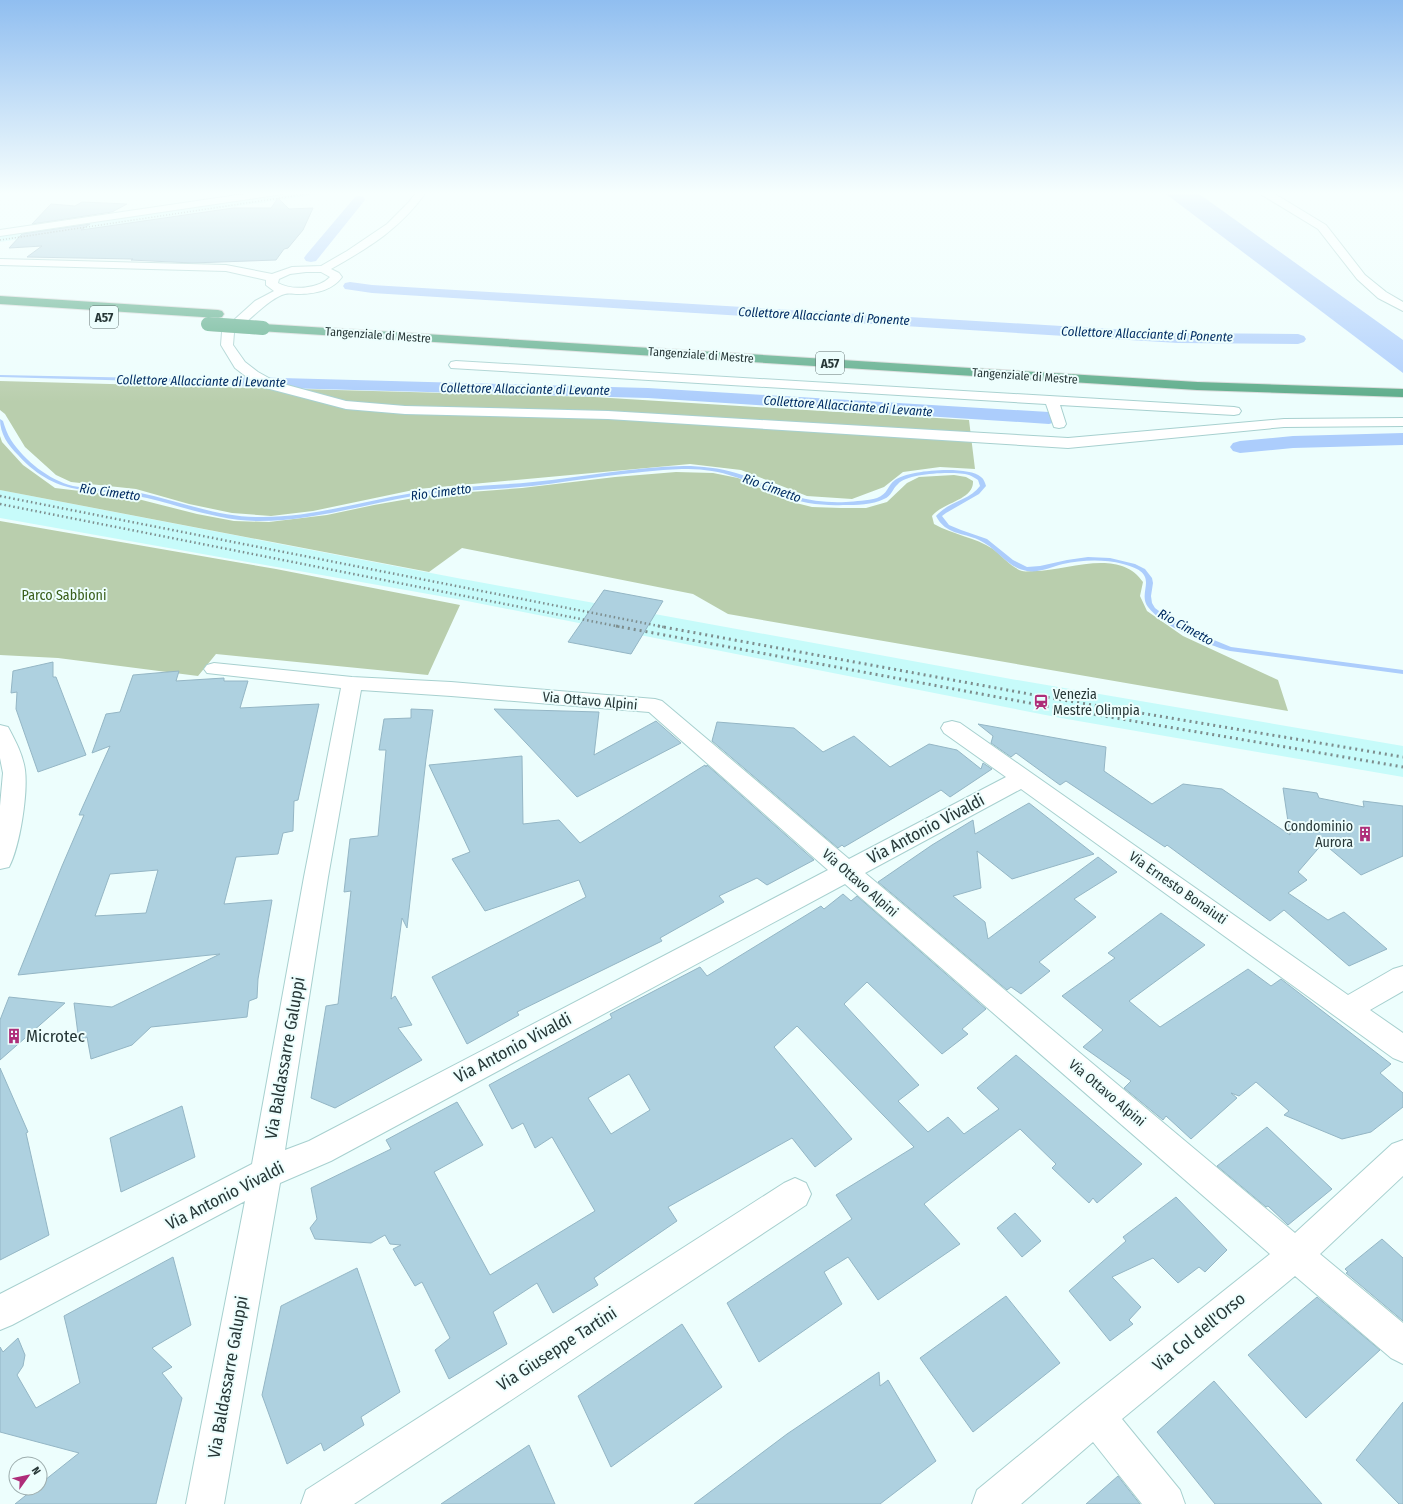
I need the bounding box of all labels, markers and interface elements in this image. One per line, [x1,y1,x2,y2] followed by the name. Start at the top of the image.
[738,304,910,328] water label: Collettore Allacciante di Ponente
[90,306,118,328] road number: A57
[325,324,431,346] street label: Tangenziale di Mestre
[1061,324,1233,344] water label: Collettore Allacciante di Ponente
[648,344,754,366] street label: Tangenziale di Mestre
[816,352,844,374] road number: A57
[972,365,1078,387] street label: Tangenziale di Mestre
[116,372,286,390] water label: Collettore Allacciante di Levante
[440,380,610,398] water label: Collettore Allacciante di Levante
[763,393,933,419] water label: Collettore Allacciante di Levante
[741,471,803,506] water label: Rio Cimetto
[79,480,141,504] water label: Rio Cimetto
[410,481,472,503] water label: Rio Cimetto
[22,587,106,604] park label: Parco Sabbioni
[1156,606,1217,648] water label: Rio Cimetto
[1053,686,1140,719] place label: Venezia Mestre Olimpia
[542,688,638,714] street label: Via Ottavo Alpini
[1032,693,1050,711] station icon: Venezia Mestre Olimpia
[864,789,988,869] street label: Via Antonio Vivaldi
[1284,818,1353,851] place label: Condominio Aurora
[1356,825,1374,843] building icon: Condominio Aurora
[819,845,901,921] street label: Via Ottavo Alpini
[1126,848,1230,928] street label: Via Ernesto Bonaiuti
[260,975,310,1141] street label: Via Baldassarre Galuppi
[451,1008,575,1088] street label: Via Antonio Vivaldi
[26,1026,85,1047] place label: Microtec
[5,1027,23,1045] building icon: Microtec
[1065,1056,1149,1130] street label: Via Ottavo Alpini
[162,1157,288,1235] street label: Via Antonio Vivaldi
[1148,1288,1250,1376] street label: Via Col dell'Orso
[203,1294,253,1460] street label: Via Baldassarre Galuppi
[493,1302,621,1396] street label: Via Giuseppe Tartini
[8,1456,48,1496] north arrow
[29,1465,43,1477] text: N

